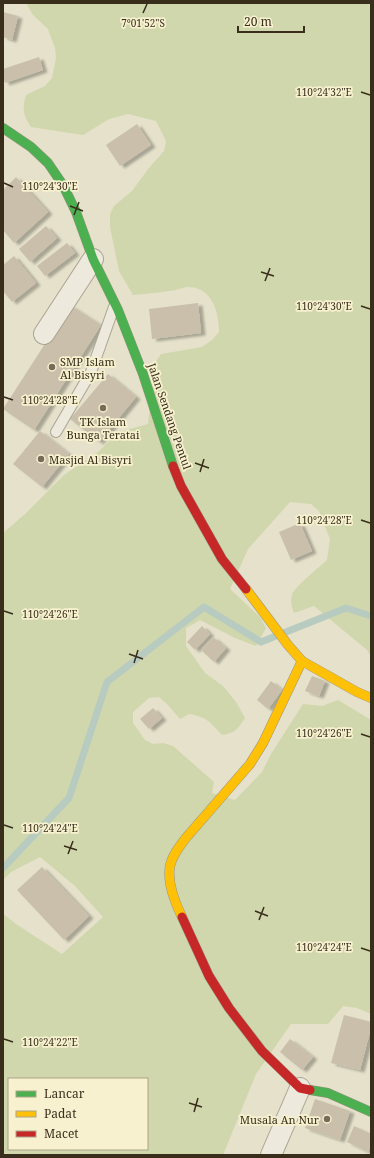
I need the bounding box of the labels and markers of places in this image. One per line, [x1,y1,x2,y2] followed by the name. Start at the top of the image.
[60,354,115,382] place label: SMP Islam Al Bisyri
[47,362,57,372] marker: SMP Islam Al Bisyri
[98,403,108,413] marker: TK Islam Bunga Teratai
[66,414,140,442] place label: TK Islam Bunga Teratai
[49,452,132,467] place label: Masjid Al Bisyri
[36,454,46,464] marker: Masjid Al Bisyri
[240,1112,320,1127] place label: Musala An Nur
[322,1114,332,1124] marker: Musala An Nur

